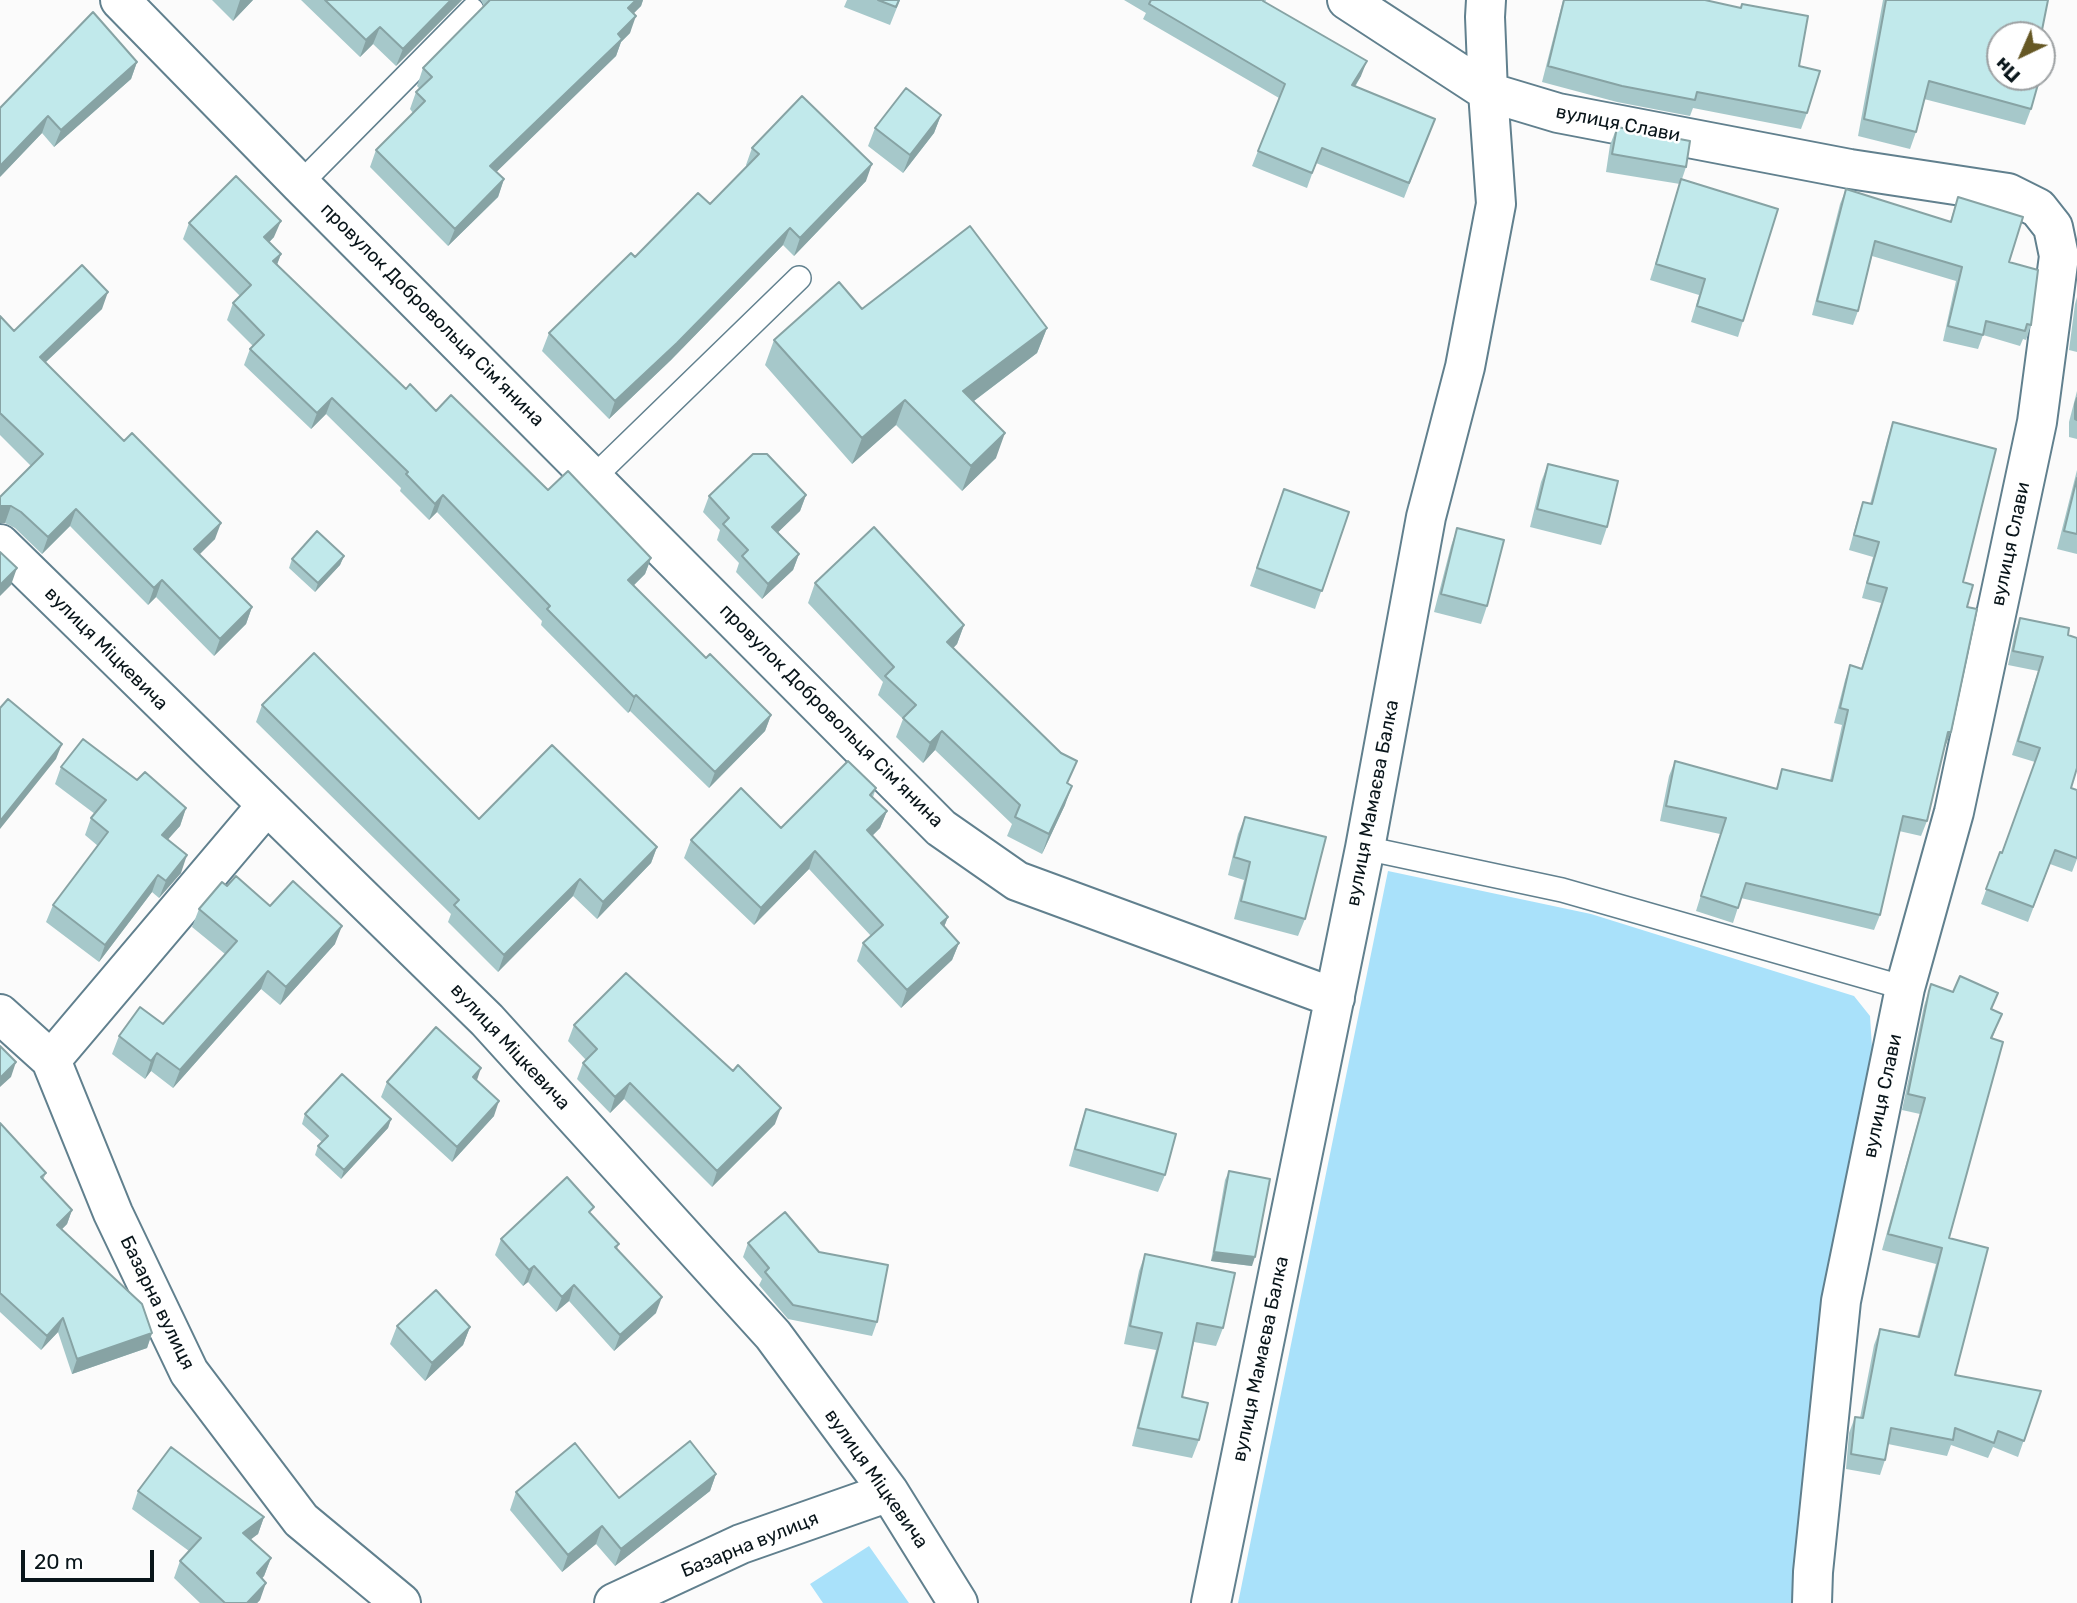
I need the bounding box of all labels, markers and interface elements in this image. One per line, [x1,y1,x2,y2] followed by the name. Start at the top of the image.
[1986,21,2056,91] north arrow
[1990,53,2025,87] text: Пн
[1554,101,1682,147] street label: вулиця Слави
[315,198,549,432] street label: провулок Добровольця Сім'янина
[1987,480,2035,608] street label: вулиця Слави
[40,583,172,715] street label: вулиця Міцкевича
[714,599,948,833] street label: провулок Добровольця Сім'янина
[1342,698,1404,908] street label: вулиця Мамаєва Балка
[445,979,575,1115] street label: вулиця Міцкевича
[1859,1032,1907,1160] street label: вулиця Слави
[115,1232,199,1374] street label: Базарна вулиця
[1228,1254,1294,1464] street label: вулиця Мамаєва Балка
[819,1405,933,1553] street label: вулиця Міцкевича
[678,1507,822,1583] street label: Базарна вулиця
[24,1536,158,1580] scale bar
[34,1549,83,1574] text: 20 m

